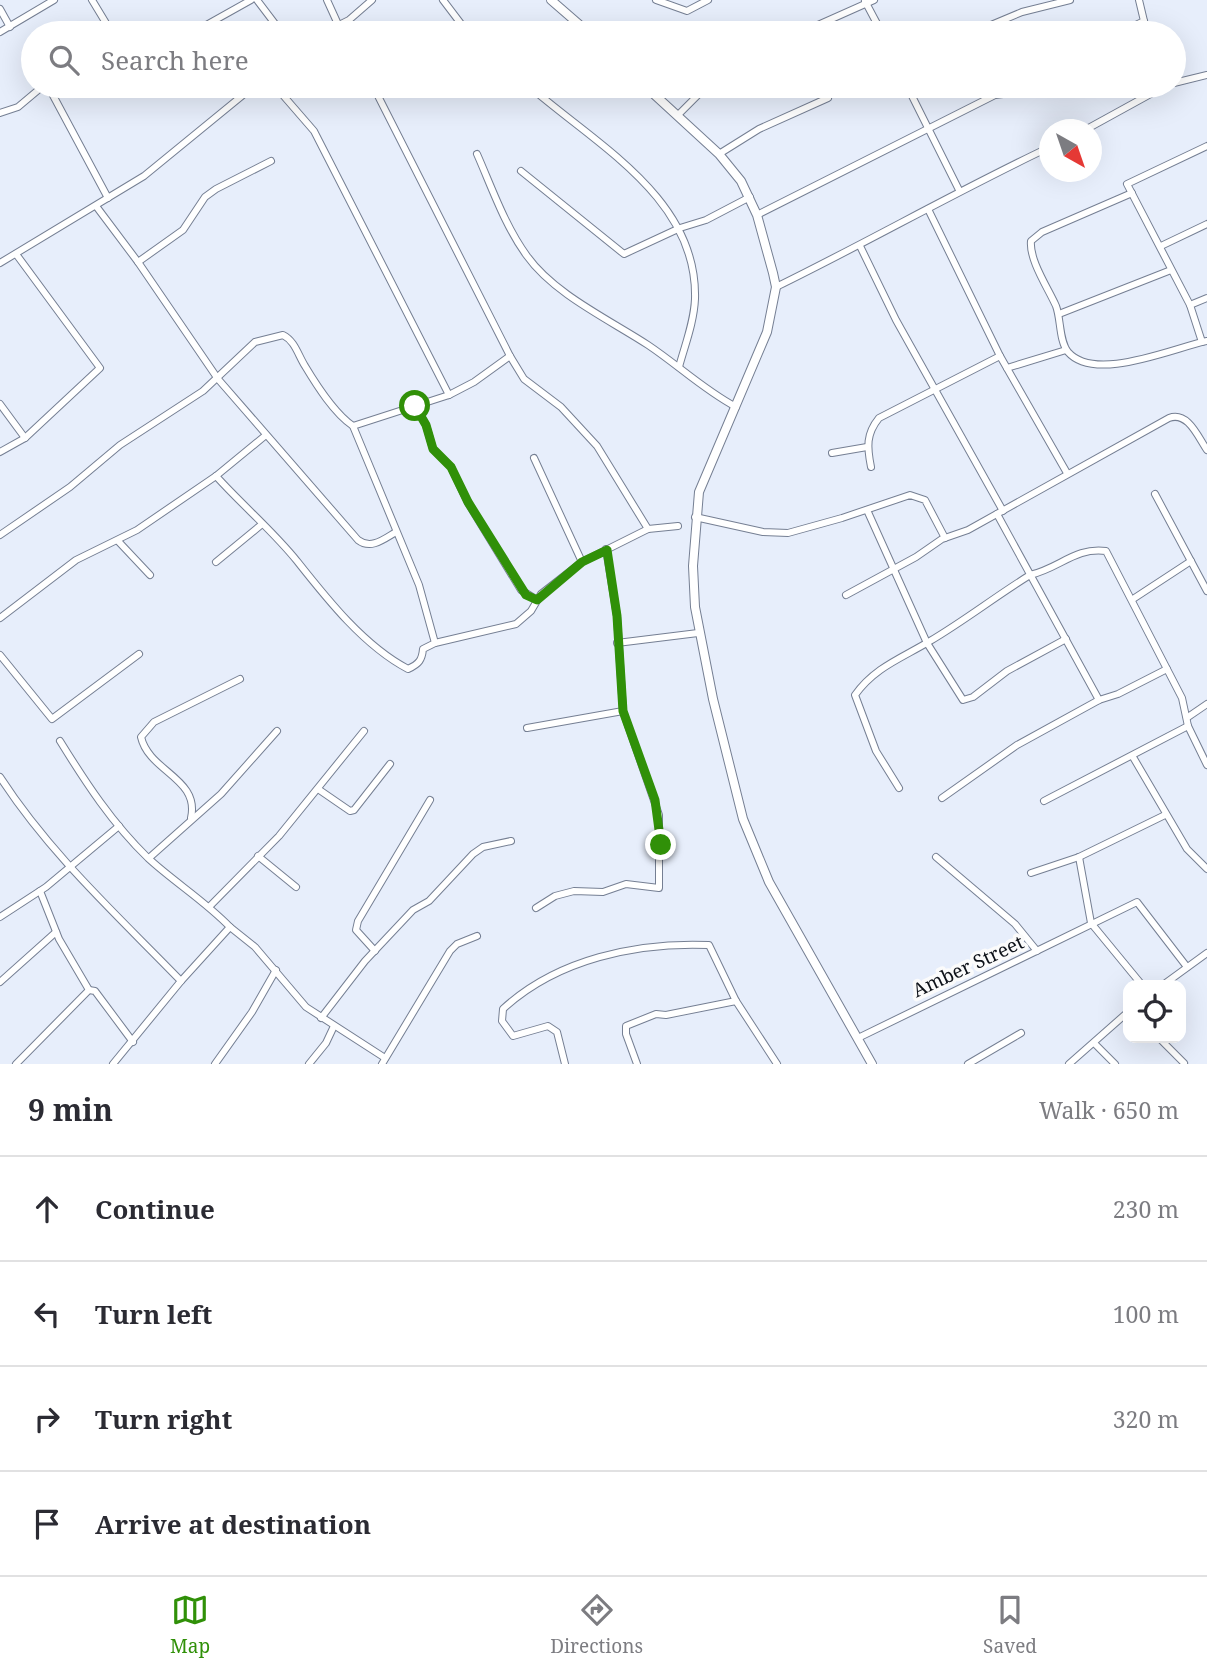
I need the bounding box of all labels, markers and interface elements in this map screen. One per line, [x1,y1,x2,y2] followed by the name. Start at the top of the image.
[21,21,1186,98] search box
[45,41,83,79] icon: search
[101,42,249,78] text: Search here
[1039,119,1102,182] north arrow
[399,390,430,421] route start
[645,829,676,860] route end
[908,929,1028,1003] street label: Amber Street
[1123,980,1186,1043] map controls
[1123,980,1186,1043] button: locate
[28,1089,113,1130] text: 9 min
[1039,1094,1179,1126] text: Walk · 650 m
[28,1190,66,1228] icon: ahead
[95,1191,215,1227] text: Continue
[1113,1193,1179,1225] text: 230 m
[28,1295,66,1333] icon: left
[95,1296,212,1332] text: Turn left
[1113,1298,1179,1330] text: 100 m
[28,1400,66,1438] icon: right
[95,1401,232,1437] text: Turn right
[1113,1403,1179,1435] text: 320 m
[28,1505,66,1543] icon: arrive
[95,1506,371,1542] text: Arrive at destination
[170,1591,210,1659] tab: Map
[550,1591,643,1659] tab: Directions
[983,1591,1037,1659] tab: Saved

